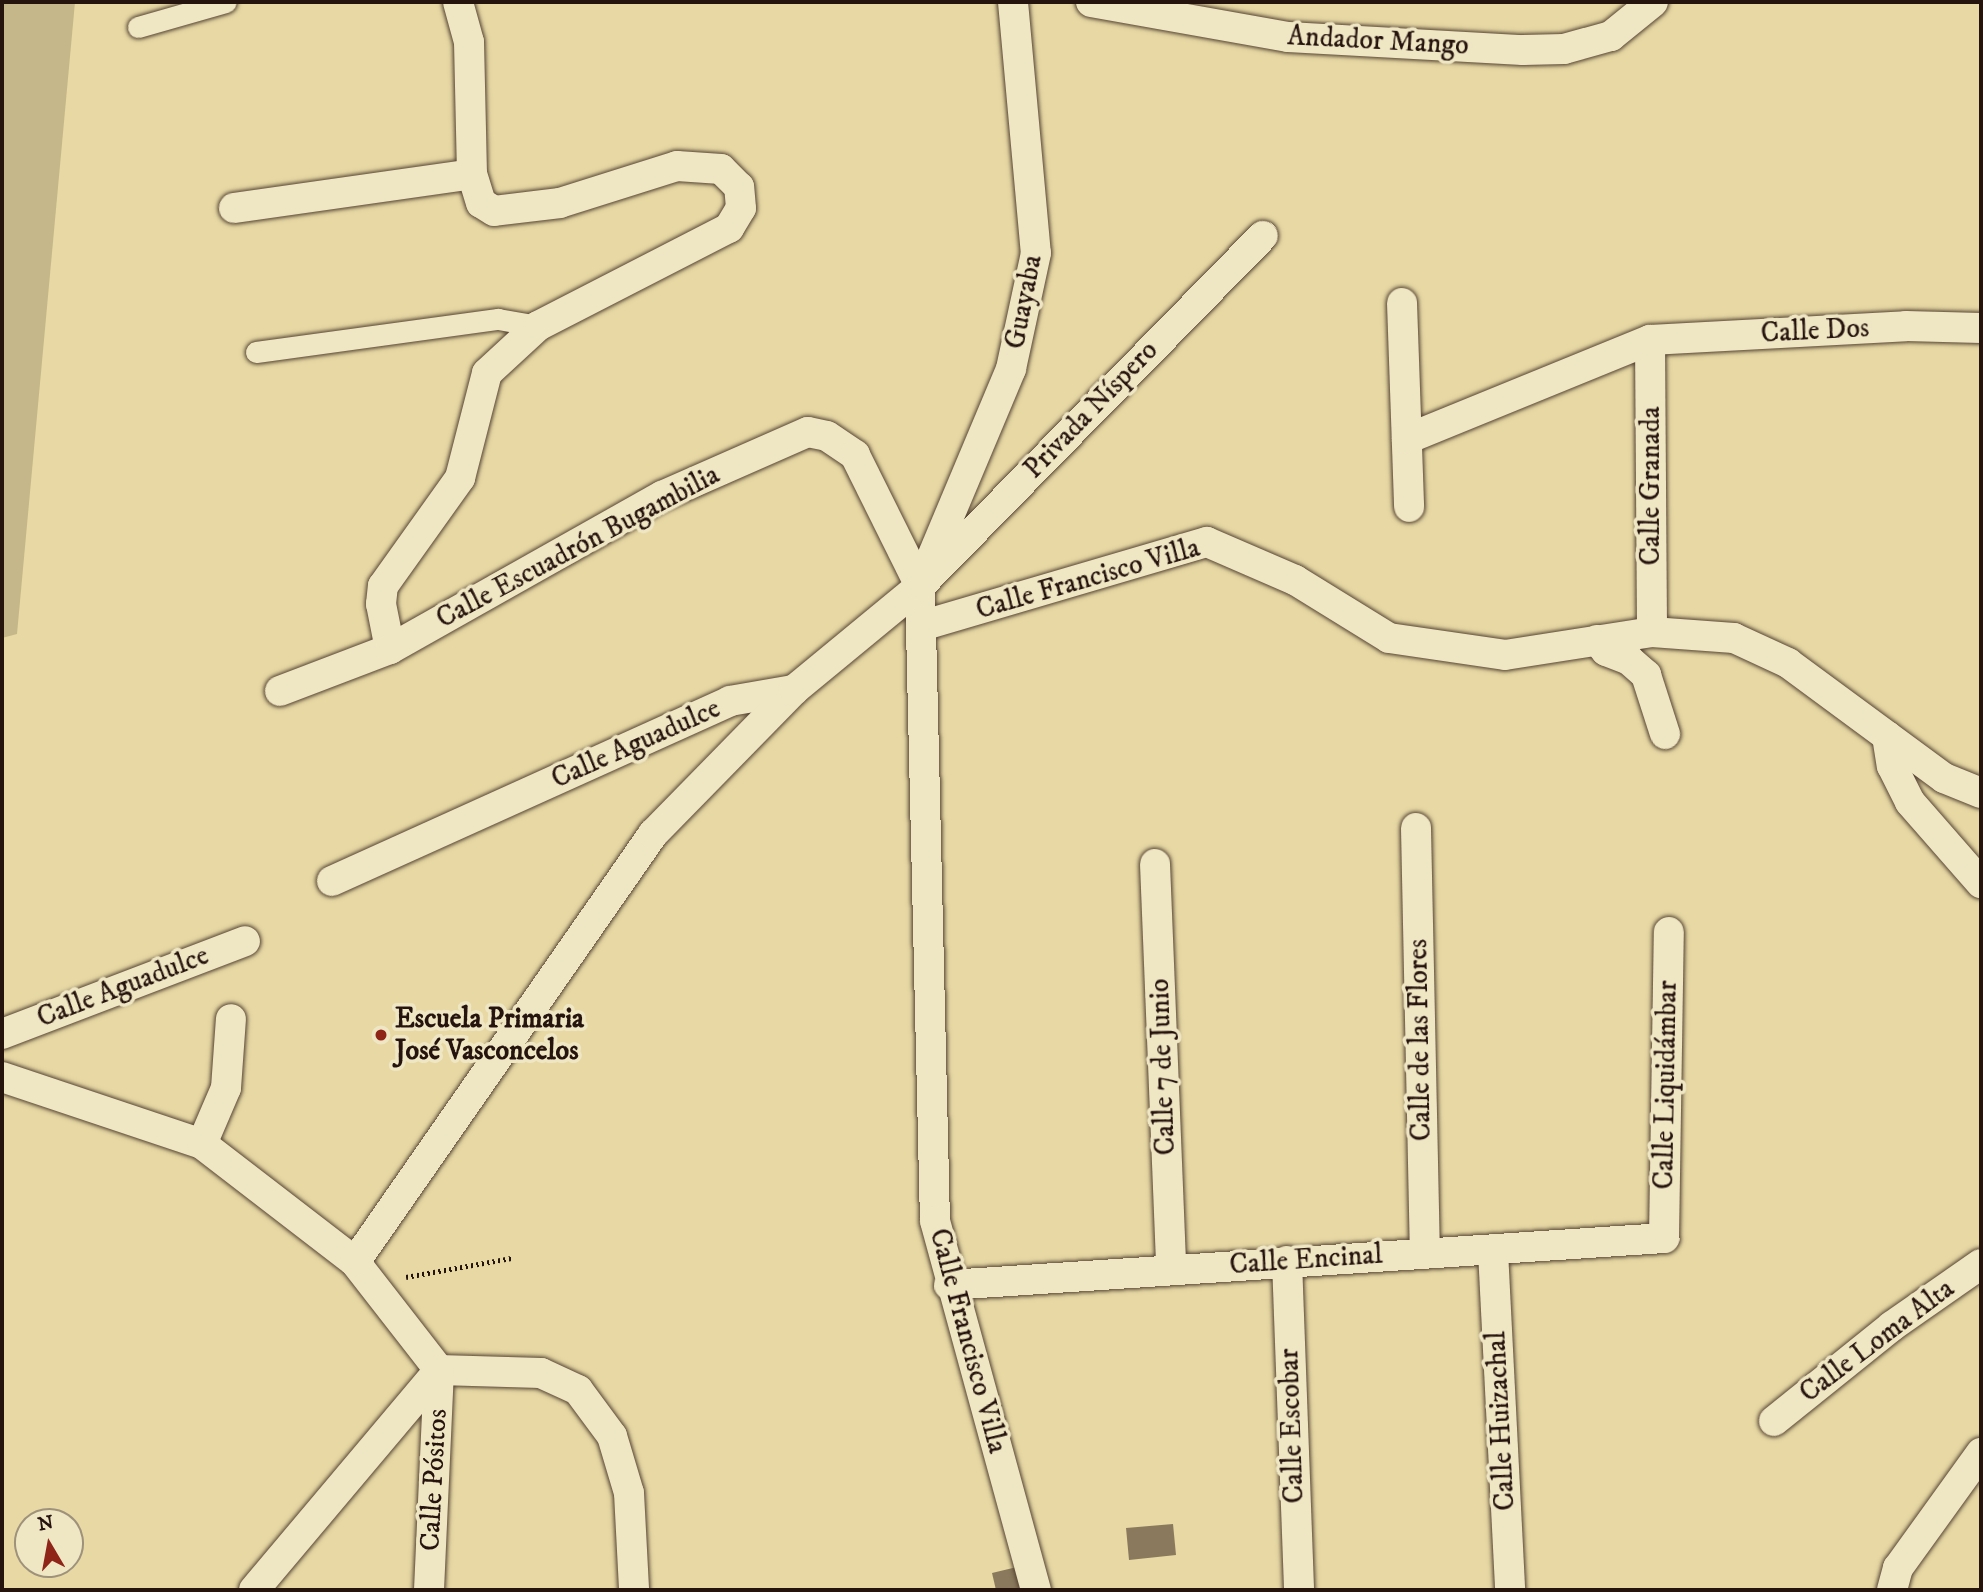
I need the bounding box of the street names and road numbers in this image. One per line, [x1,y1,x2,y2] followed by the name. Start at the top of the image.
[1286,19,1470,63] street label: Andador Mango
[998,252,1050,352] street label: Guayaba
[1760,311,1870,351] street label: Calle Dos
[1017,334,1165,486] street label: Privada Níspero
[1634,406,1668,566] street label: Calle Granada
[431,458,725,636] street label: Calle Escuadrón Bugambilia
[972,531,1204,627] street label: Calle Francisco Villa
[546,692,726,796] street label: Calle Aguadulce
[32,939,214,1035] street label: Calle Aguadulce
[1401,939,1439,1141] street label: Calle de las Flores
[1143,978,1183,1156] street label: Calle 7 de Junio
[1647,980,1685,1190] street label: Calle Liquidámbar
[922,1225,1014,1457] street label: Calle Francisco Villa
[1228,1238,1384,1282] street label: Calle Encinal
[1793,1272,1961,1410] street label: Calle Loma Alta
[1480,1330,1522,1512] street label: Calle Huizachal
[1273,1348,1311,1504] street label: Calle Escobar
[413,1408,455,1552] street label: Calle Pósitos

